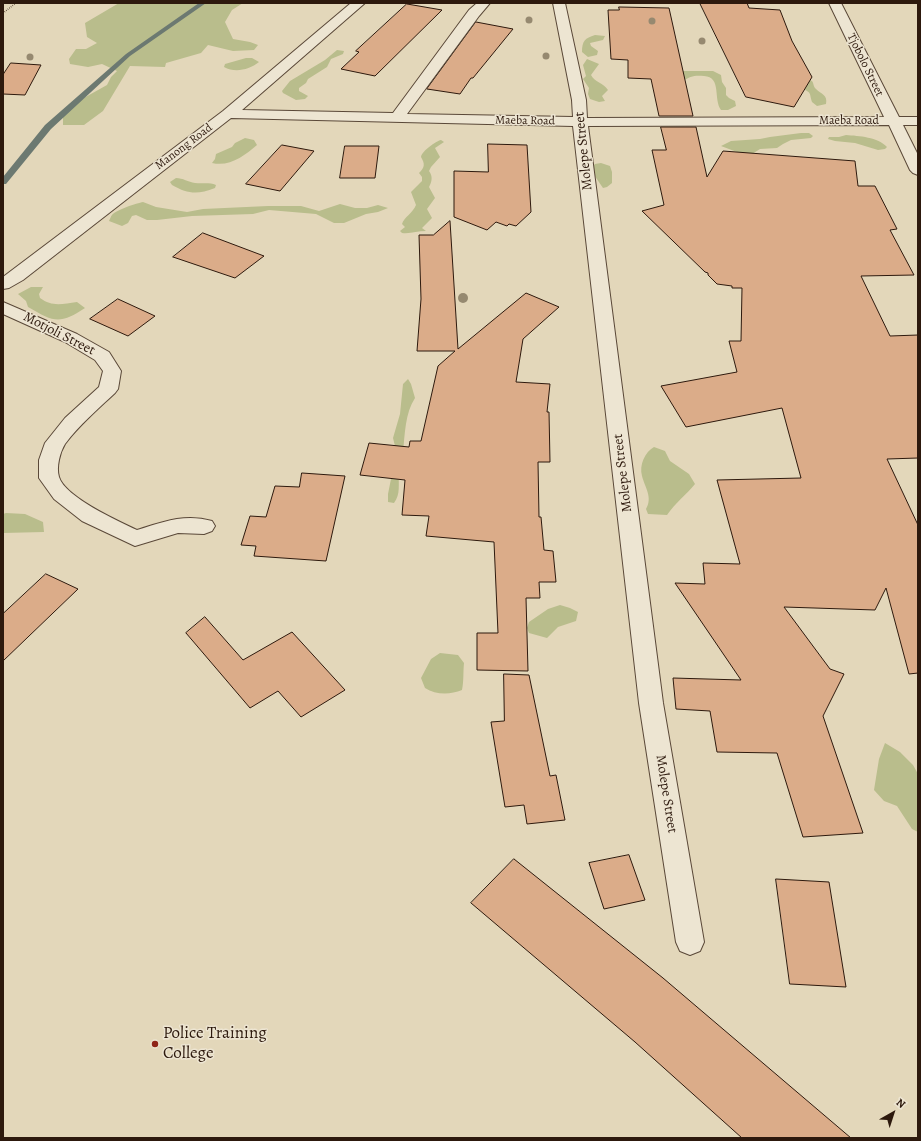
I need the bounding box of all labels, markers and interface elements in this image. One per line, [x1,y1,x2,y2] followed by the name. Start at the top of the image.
[844,31,886,99] street label: Tjobolo Street
[572,111,596,191] street label: Molepe Street
[495,113,555,129] street label: Maeba Road
[819,114,879,128] street label: Maeba Road
[152,121,216,173] street label: Manong Road
[20,309,98,359] street label: Motjoli Street
[610,433,636,513] street label: Molepe Street
[652,754,680,834] street label: Molepe Street
[163,1024,267,1064] place label: Police Training College
[150,1039,160,1049] marker: Police Training College
[873,1093,913,1133] north arrow
[893,1095,909,1112] text: N

